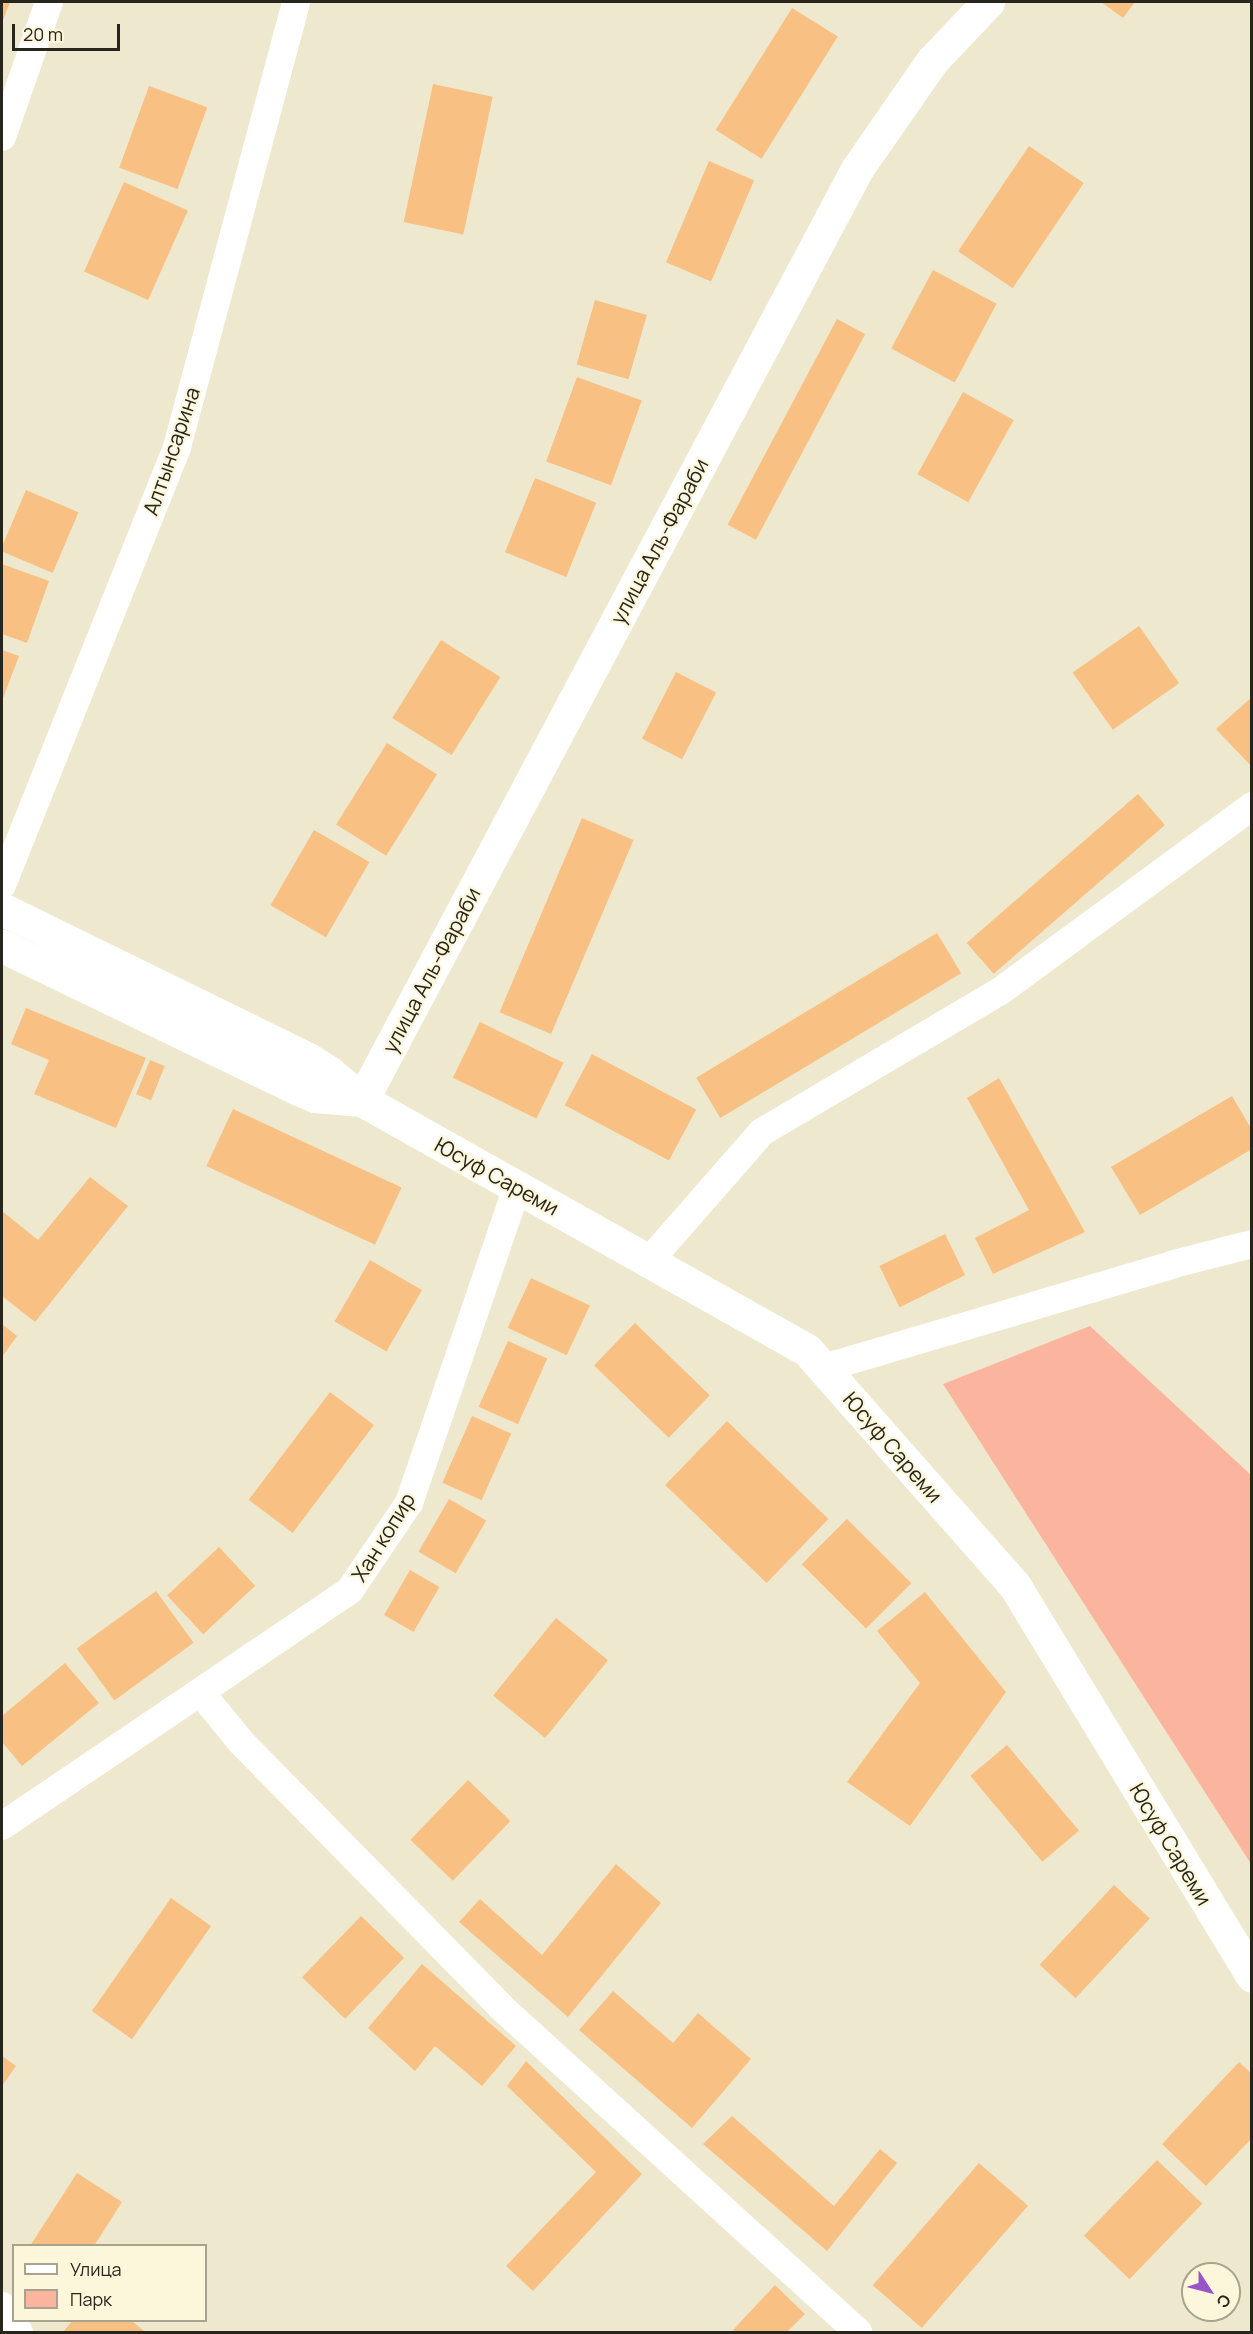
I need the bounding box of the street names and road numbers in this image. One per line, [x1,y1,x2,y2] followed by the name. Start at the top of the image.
[137,383,205,519] street label: Алтынсарина
[605,454,713,628] street label: улица Аль-Фараби
[377,883,485,1057] street label: улица Аль-Фараби
[431,1132,563,1220] street label: Юсуф Сареми
[838,1387,948,1507] street label: Юсуф Сареми
[346,1488,420,1586] street label: Хан копир
[1125,1778,1217,1910] street label: Юсуф Сареми

